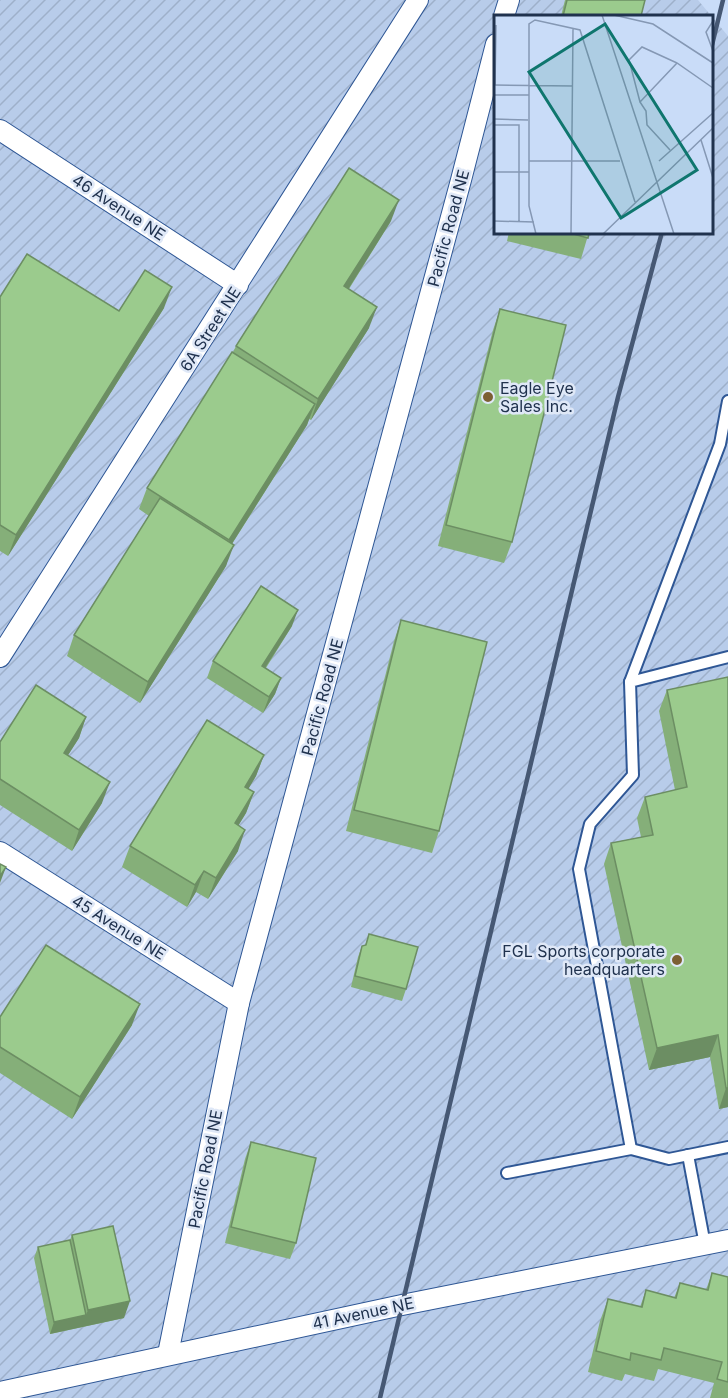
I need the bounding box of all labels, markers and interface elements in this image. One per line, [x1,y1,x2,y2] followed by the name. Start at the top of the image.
[494,15,713,234] inset map
[423,167,473,289] street label: Pacific Road NE
[69,169,169,245] street label: 46 Avenue NE
[175,283,245,375] street label: 6A Street NE
[500,378,574,416] place label: Eagle Eye Sales Inc.
[481,390,495,404] marker: Eagle Eye Sales Inc.
[297,636,347,758] street label: Pacific Road NE
[68,890,170,964] street label: 45 Avenue NE
[502,941,665,979] place label: FGL Sports corporate headquarters
[670,953,684,967] marker: FGL Sports corporate headquarters
[184,1108,226,1230] street label: Pacific Road NE
[310,1292,416,1334] street label: 41 Avenue NE

